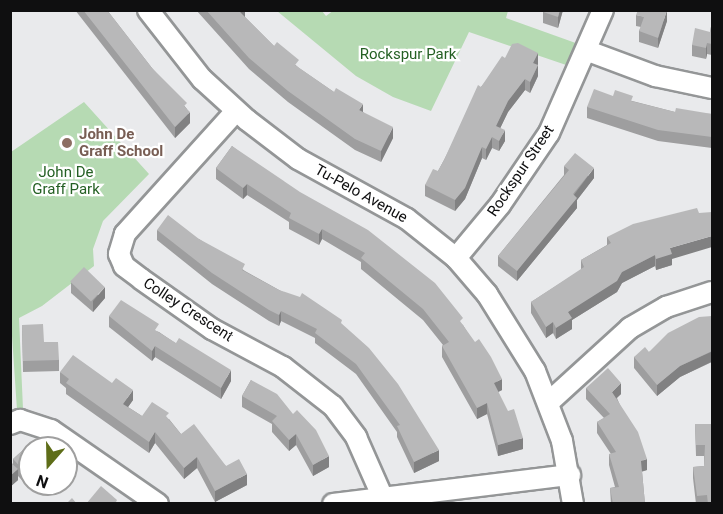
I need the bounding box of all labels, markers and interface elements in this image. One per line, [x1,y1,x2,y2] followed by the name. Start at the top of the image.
[360,46,456,64] park label: Rockspur Park
[484,122,558,220] street label: Rockspur Street
[79,125,163,160] place label: John De Graff School
[60,136,74,150] marker: John De Graff School
[312,161,410,227] street label: Tu-Pelo Avenue
[32,163,100,198] park label: John De Graff Park
[140,274,236,346] street label: Colley Crescent
[18,436,78,496] north arrow
[34,471,51,492] text: N

